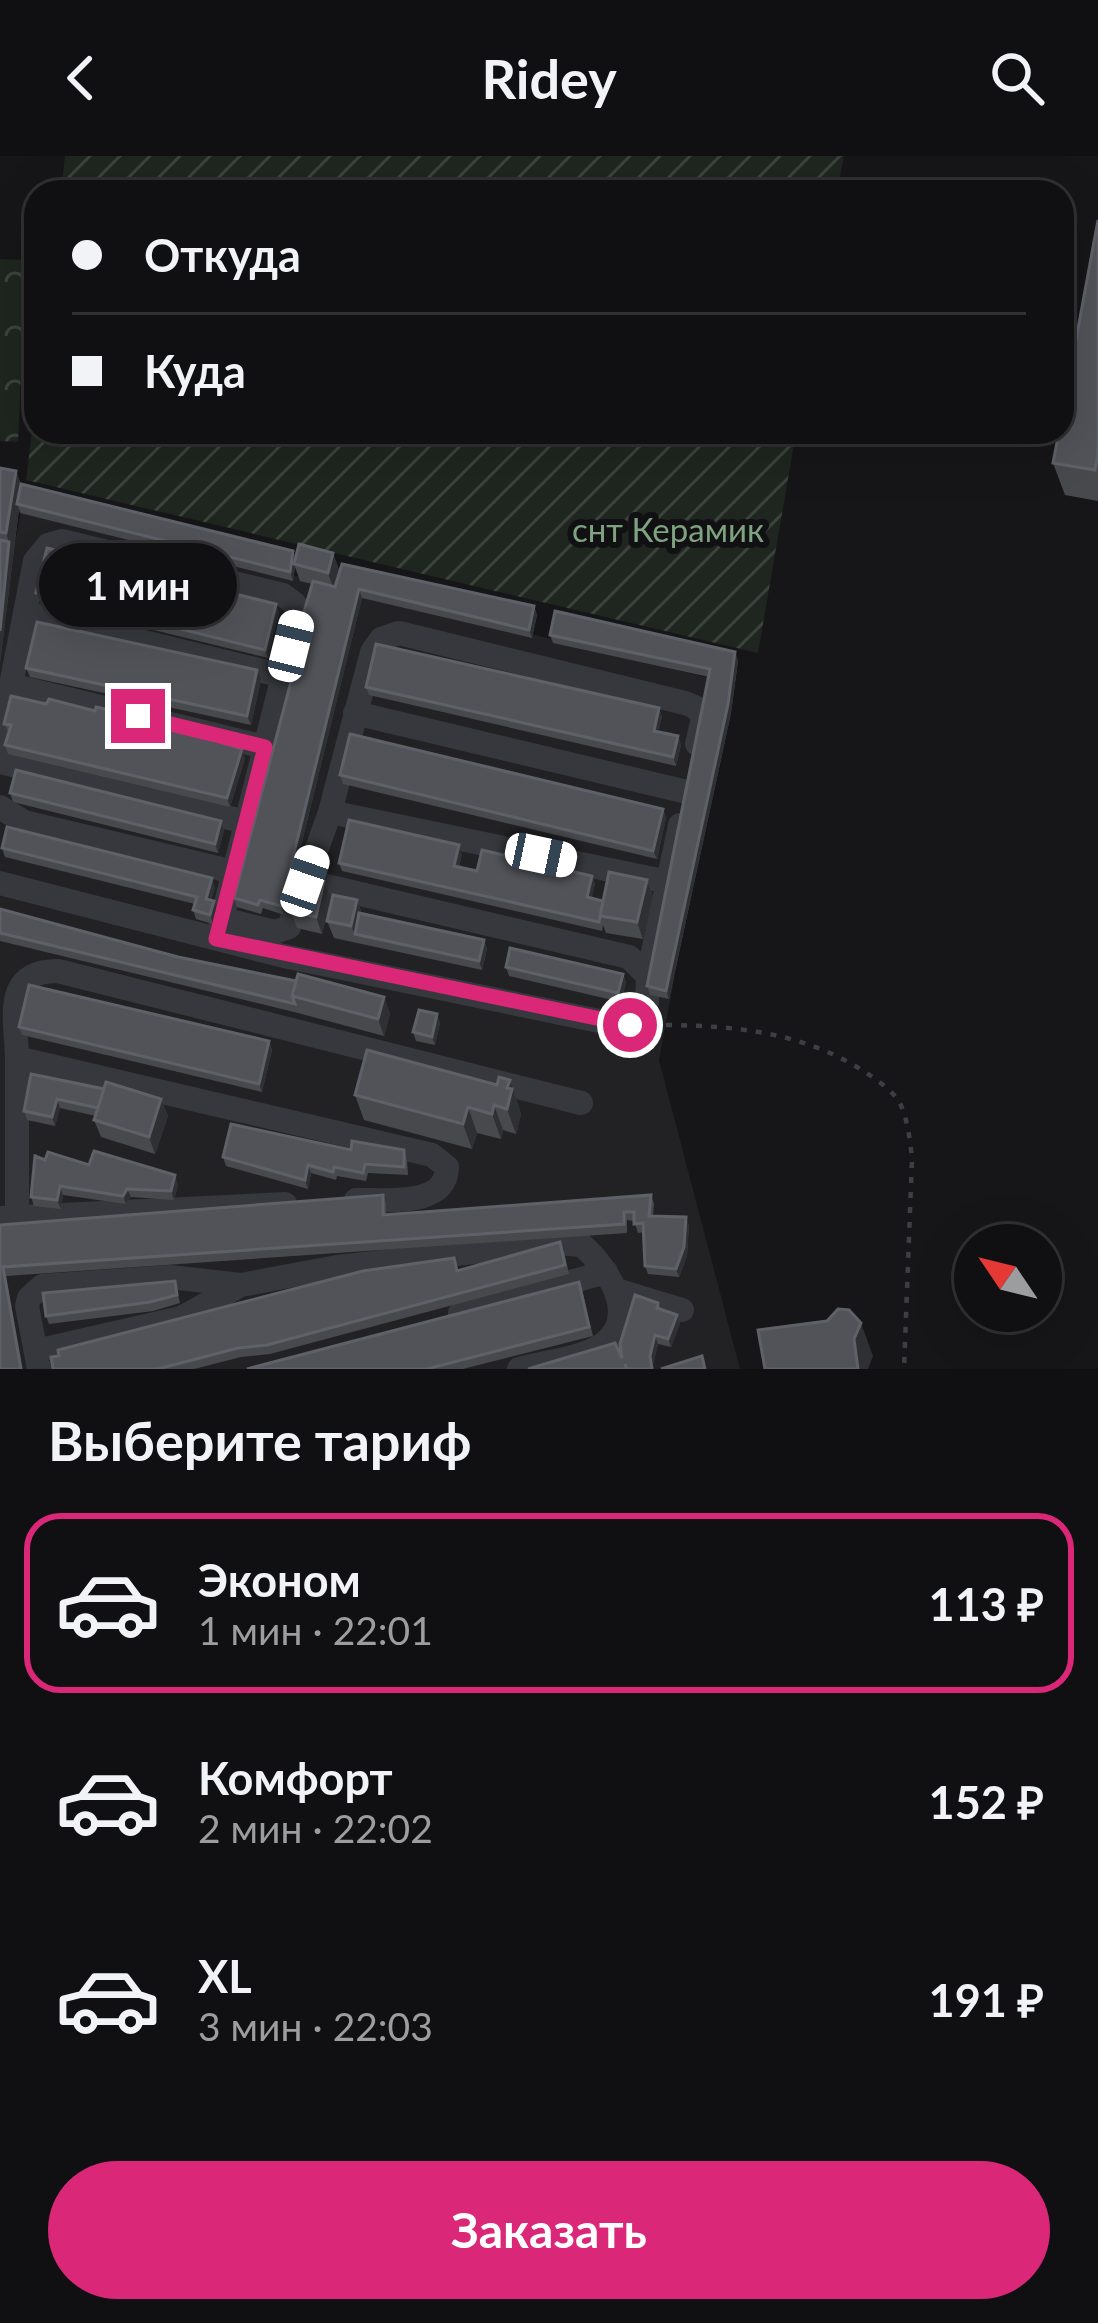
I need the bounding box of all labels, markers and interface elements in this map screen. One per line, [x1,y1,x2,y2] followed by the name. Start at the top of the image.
[48,45,114,111] icon: back
[984,45,1050,111] icon: search
[481,46,617,111] text: Ridey
[144,228,301,282] text: Откуда
[144,344,246,398] text: Куда
[572,509,764,549] park label: снт Керамик
[39,542,237,626] callout: 1 мин
[86,562,191,608] text: 1 мин
[265,607,317,685] car
[111,689,165,743] route end
[502,830,580,880] car
[276,841,334,921] car
[603,998,657,1052] route start
[954,1224,1062,1332] north arrow
[954,1224,1062,1332] map controls
[48,1408,471,1473] text: Выберите тариф
[54,1549,162,1657] icon: car
[198,1553,361,1607] text: Эконом
[929,1577,1044,1631] text: 113 ₽
[198,1607,433,1653] text: 1 мин · 22:01
[54,1747,162,1855] icon: car
[198,1751,393,1805] text: Комфорт
[929,1775,1044,1829] text: 152 ₽
[198,1805,433,1851] text: 2 мин · 22:02
[54,1945,162,2053] icon: car
[198,1949,252,2003] text: XL
[929,1973,1044,2027] text: 191 ₽
[198,2003,433,2049] text: 3 мин · 22:03
[48,2161,1050,2299] button: Заказать

